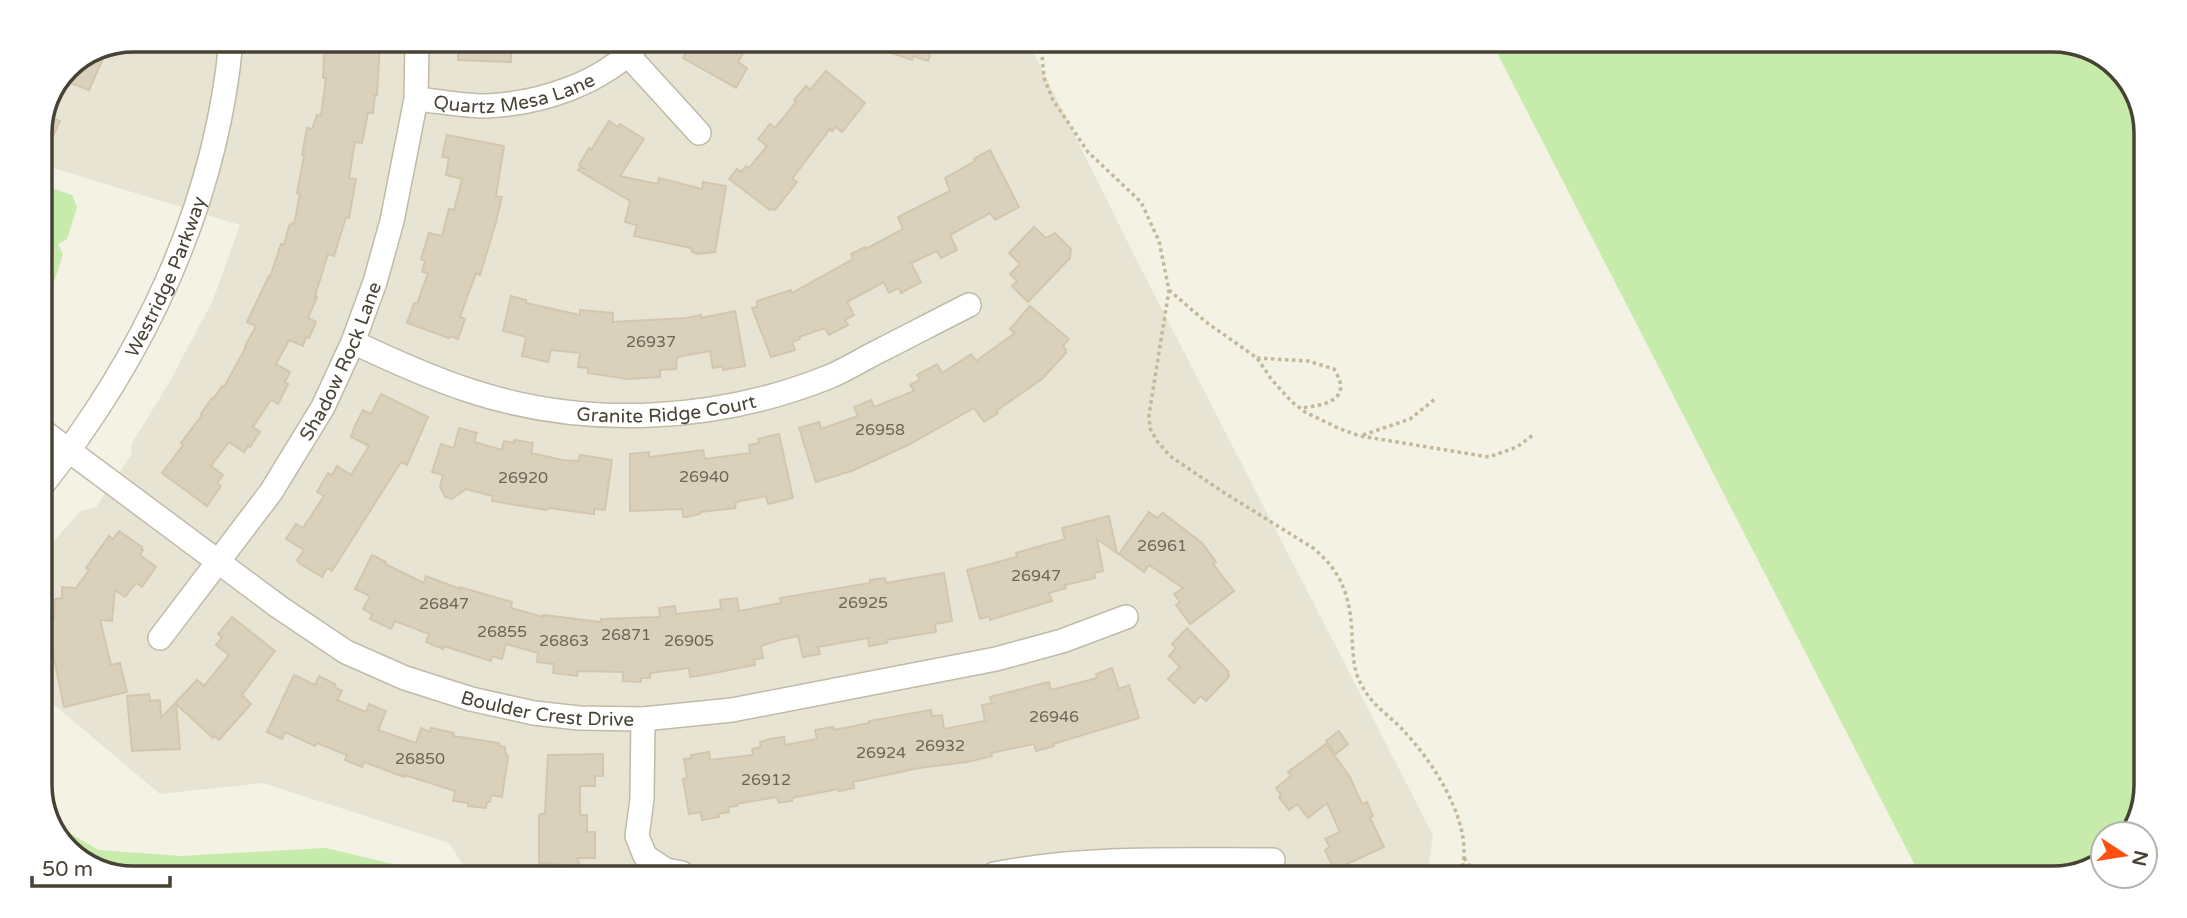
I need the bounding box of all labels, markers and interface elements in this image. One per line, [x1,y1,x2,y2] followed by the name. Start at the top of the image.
[432,69,599,118] street label: Quartz Mesa Lane
[121,194,211,361] street label: Westridge Parkway
[295,279,386,445] street label: Shadow Rock Lane
[626,332,676,352] house number: 26937
[576,391,758,428] street label: Granite Ridge Court
[855,420,905,440] house number: 26958
[679,467,729,487] house number: 26940
[498,468,548,488] house number: 26920
[1137,536,1187,556] house number: 26961
[1011,566,1061,586] house number: 26947
[838,593,888,613] house number: 26925
[419,594,469,614] house number: 26847
[477,622,527,642] house number: 26855
[601,625,651,645] house number: 26871
[539,631,589,651] house number: 26863
[664,631,714,651] house number: 26905
[458,686,634,731] street label: Boulder Crest Drive
[1029,707,1079,727] house number: 26946
[915,736,965,756] house number: 26932
[856,743,906,763] house number: 26924
[395,749,445,769] house number: 26850
[741,770,791,790] house number: 26912
[2089,820,2159,890] north arrow
[32,844,170,888] scale bar
[2127,849,2152,868] text: N
[42,857,93,882] text: 50 m

